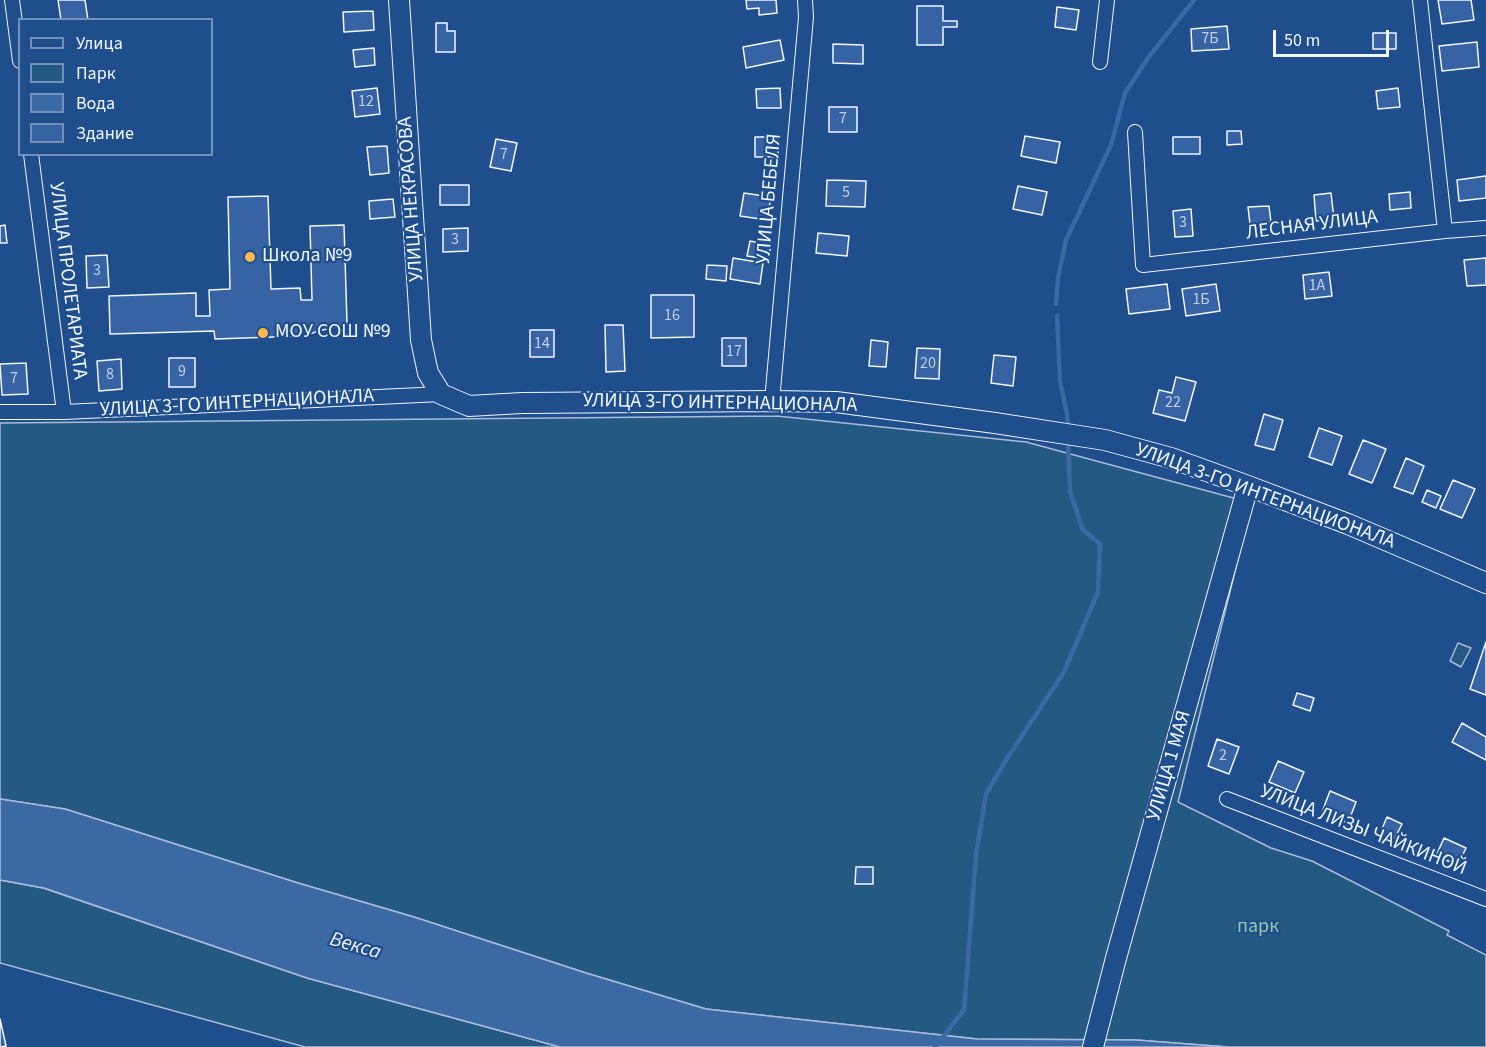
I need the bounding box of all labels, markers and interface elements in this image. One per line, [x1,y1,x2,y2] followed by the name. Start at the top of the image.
[18,18,213,156] legend
[1276,18,1392,56] scale bar
[1284,28,1320,53] text: 50 m
[1201,29,1219,49] house number: 7Б
[76,31,123,56] text: Улица
[76,61,116,86] text: Парк
[76,91,115,116] text: Вода
[358,92,374,112] house number: 12
[839,109,847,129] house number: 7
[394,116,430,282] street label: УЛИЦА НЕКРАСОВА
[76,121,134,146] text: Здание
[752,133,788,265] street label: УЛИЦА БЕБЕЛЯ
[500,145,508,165] house number: 7
[43,181,91,381] street label: УЛИЦА ПРОЛЕТАРИАТА
[842,183,850,203] house number: 5
[1245,206,1379,246] street label: ЛЕСНАЯ УЛИЦА
[1179,213,1187,233] house number: 3
[451,230,459,250] house number: 3
[262,245,352,269] place label: Школа №9
[243,250,257,264] marker: Школа №9
[93,261,101,281] house number: 3
[1309,276,1325,296] house number: 1А
[1192,290,1210,310] house number: 1Б
[664,306,680,326] house number: 16
[275,321,391,345] place label: МОУ СОШ №9
[256,326,270,340] marker: МОУ СОШ №9
[534,334,550,354] house number: 14
[726,342,742,362] house number: 17
[920,354,936,374] house number: 20
[178,362,186,382] house number: 9
[106,365,114,385] house number: 8
[10,369,18,389] house number: 7
[99,385,375,423] street label: УЛИЦА 3-ГО ИНТЕРНАЦИОНАЛА
[583,390,857,418] street label: УЛИЦА 3-ГО ИНТЕРНАЦИОНАЛА
[1165,393,1181,413] house number: 22
[1132,439,1398,555] street label: УЛИЦА 3-ГО ИНТЕРНАЦИОНАЛА
[1143,708,1197,824] street label: УЛИЦА 1 МАЯ
[1219,746,1227,766] house number: 2
[1256,780,1470,882] street label: УЛИЦА ЛИЗЫ ЧАЙКИНОЙ
[1237,916,1279,940] park label: парк
[326,928,384,966] water label: Векса

